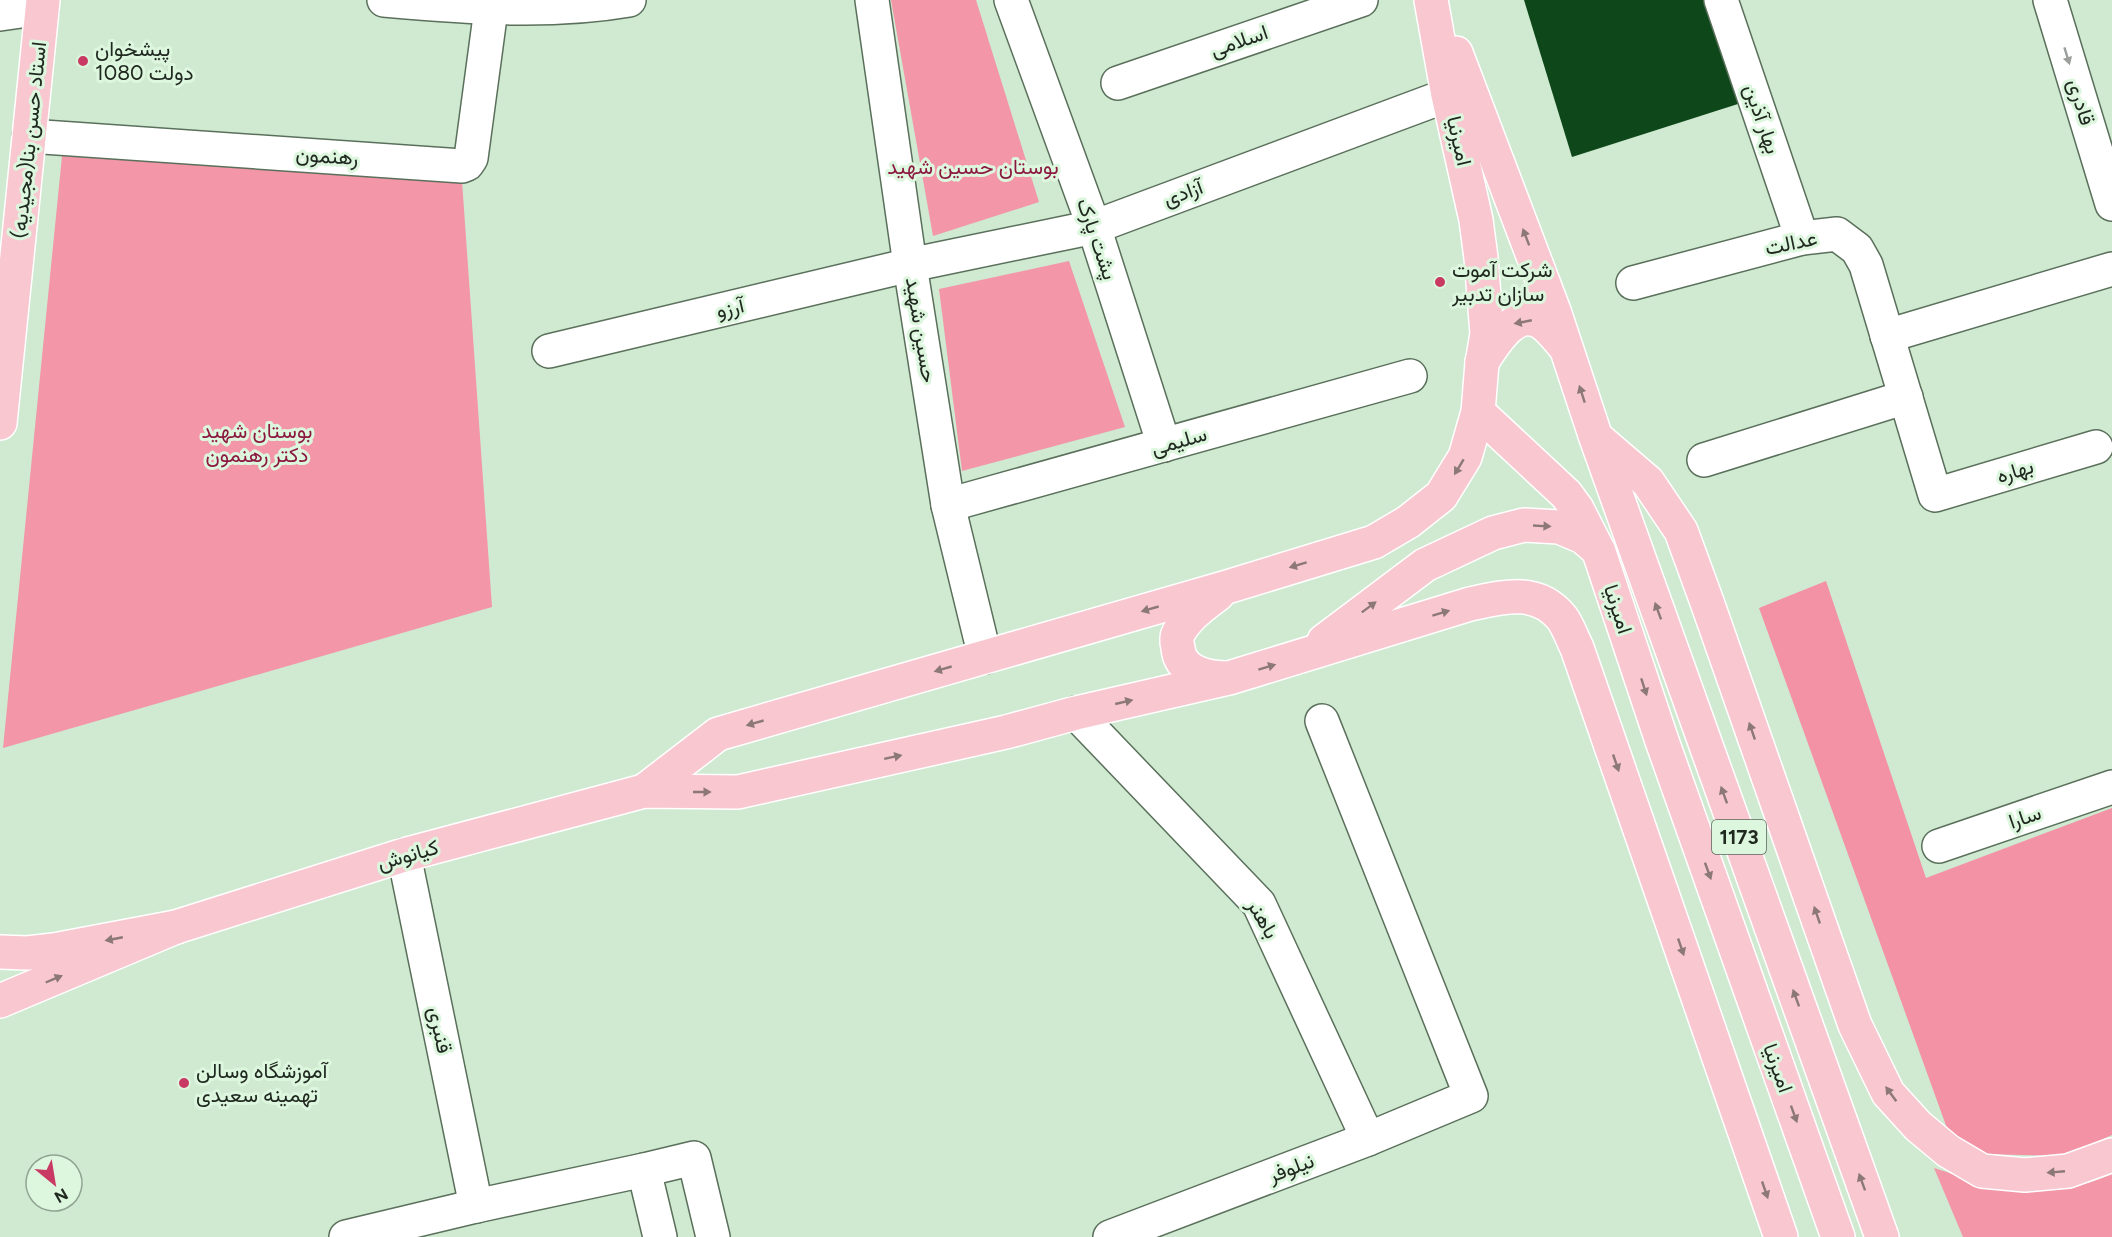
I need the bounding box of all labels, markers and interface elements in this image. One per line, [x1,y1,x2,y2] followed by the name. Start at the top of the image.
[1207,19,1271,62] street label: اسلامی
[95,36,194,86] place label: پیشخوان دولت 1080
[6,40,51,240] street label: استاد حسن بنا(مجیدیه)
[2063,47,2072,65] one-way arrow
[76,54,90,68] marker: پیشخوان دولت 1080
[2062,76,2100,128] street label: قادری
[1738,81,1786,157] street label: بهار آذین
[1441,114,1477,168] street label: امیرنیا
[295,141,359,171] street label: رهنمون
[887,154,1059,180] park label: بوستان حسین شهید
[1160,173,1208,212] street label: آزادی
[1070,195,1123,284] street label: پشت پارک
[1763,225,1819,260] street label: عدالت
[1520,228,1530,246] one-way arrow
[1451,257,1553,307] place label: شرکت آموت سازان تدبیر
[900,275,942,385] street label: حسین شهید
[1433,275,1447,289] marker: شرکت آموت سازان تدبیر
[713,292,749,324] street label: آرزو
[1513,318,1532,327] one-way arrow
[1577,385,1586,403] one-way arrow
[202,418,312,468] park label: بوستان شهید دکتر رهنمون
[1148,421,1210,460] street label: سلیمی
[1993,453,2037,489] street label: بهاره
[1453,459,1464,475] one-way arrow
[1532,521,1551,530] one-way arrow
[1289,561,1307,570] one-way arrow
[1598,581,1638,637] street label: امیرنیا
[1360,601,1376,613] one-way arrow
[1653,602,1663,620] one-way arrow
[1141,605,1159,614] one-way arrow
[1433,608,1451,617] one-way arrow
[1258,662,1276,671] one-way arrow
[934,665,952,674] one-way arrow
[1639,678,1649,696] one-way arrow
[1115,697,1134,706] one-way arrow
[746,719,764,728] one-way arrow
[1747,721,1757,739] one-way arrow
[884,752,903,761] one-way arrow
[1612,754,1622,772] one-way arrow
[1718,786,1728,804] one-way arrow
[693,787,712,797] one-way arrow
[2005,799,2045,835] street label: سارا
[1712,820,1766,854] road number: 1173
[374,834,442,876] street label: کیانوش
[1703,862,1713,880] one-way arrow
[1241,894,1285,943] street label: باهنر
[1811,906,1821,924] one-way arrow
[105,935,124,944] one-way arrow
[1676,938,1686,956] one-way arrow
[45,973,63,983] one-way arrow
[1791,989,1801,1007] one-way arrow
[422,1004,458,1056] street label: قنبری
[1757,1040,1799,1096] street label: امیرنیا
[196,1058,329,1108] place label: آموزشگاه وسالن تهمینه سعیدی
[177,1076,191,1090] marker: آموزشگاه وسالن تهمینه سعیدی
[1885,1087,1897,1103] one-way arrow
[1790,1105,1800,1123] one-way arrow
[1263,1147,1318,1189] street label: نیلوفر
[24,1153,84,1213] north arrow
[2047,1167,2066,1177] one-way arrow
[1857,1173,1867,1191] one-way arrow
[1761,1181,1771,1199] one-way arrow
[51,1184,71,1207] text: N

